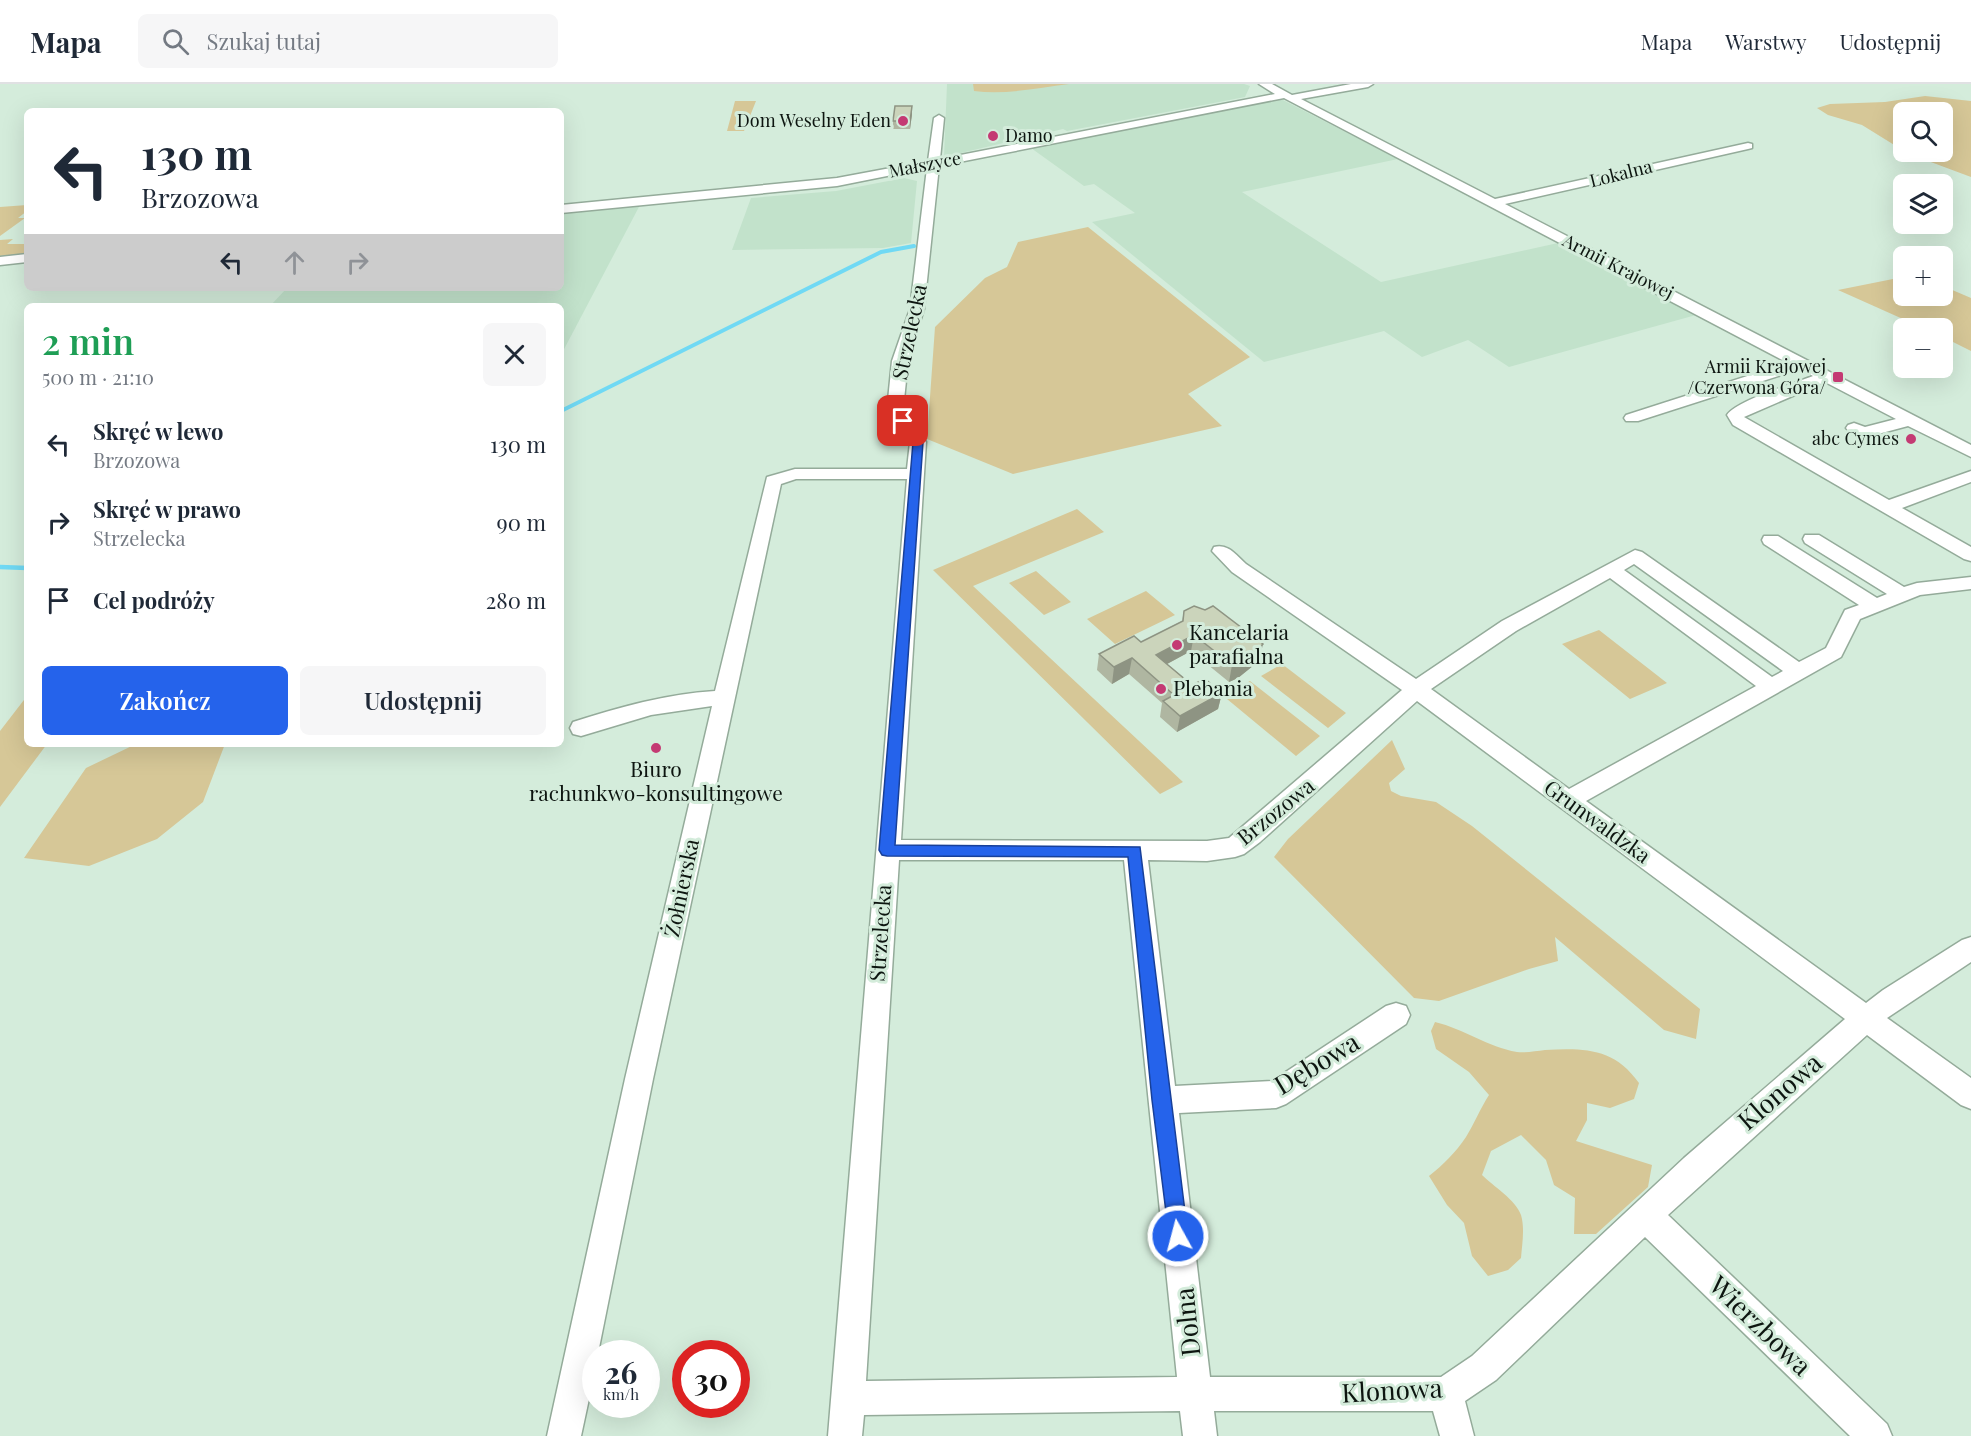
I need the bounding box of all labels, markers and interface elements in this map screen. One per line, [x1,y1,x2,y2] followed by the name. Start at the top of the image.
[138,14,558,68] search box
[30,23,102,60] text: Mapa
[159,25,192,58] icon: search
[207,26,321,56] text: Szukaj tutaj
[1641,27,1692,55] text: Mapa
[1725,27,1807,55] text: Warstwy
[1840,27,1941,55] text: Udostępnij
[1893,102,1953,378] map controls
[1893,102,1953,162] button: search
[737,108,891,132] place label: Dom Weselny Eden
[896,114,910,128] marker: Dom Weselny Eden
[1005,123,1053,147] place label: Damo
[141,125,252,181] text: 130 m
[986,129,1000,143] marker: Damo
[42,132,120,210] icon: left
[887,145,963,183] street label: Małszyce
[1587,154,1655,192] street label: Lokalna
[1893,174,1953,234] button: layers
[141,179,259,215] text: Brzozowa
[1558,227,1678,304] street label: Armii Krajowej
[215,246,248,279] icon: left
[278,246,311,279] icon: ahead
[341,246,374,279] icon: right
[1893,246,1953,306] button: +
[884,281,932,382] street label: Strzelecka
[42,316,134,364] text: 2 min
[1893,318,1953,378] button: −
[483,323,546,386] button: close
[1688,354,1826,399] place label: Armii Krajowej /Czerwona Góra/
[42,363,154,390] text: 500 m · 21:10
[1831,370,1845,384] marker: Armii Krajowej /Czerwona Góra/
[877,395,928,446] pin
[886,404,919,437] icon: arrive
[93,416,224,446] text: Skręć w lewo
[1812,426,1899,450] place label: abc Cymes
[42,428,75,461] icon: left
[490,429,546,459] text: 130 m
[1904,432,1918,446] marker: abc Cymes
[93,446,180,473] text: Brzozowa
[93,494,241,524] text: Skręć w prawo
[42,506,75,539] icon: right
[497,507,546,537] text: 90 m
[93,524,186,551] text: Strzelecka
[42,584,75,617] icon: arrive
[93,585,215,615] text: Cel podróży
[486,585,546,615] text: 280 m
[1189,617,1290,669] place label: Kancelaria parafialna
[1170,638,1184,652] marker: Kancelaria parafialna
[42,666,288,735] button: Zakończ
[300,666,546,735] button: Udostępnij
[1173,673,1253,701] place label: Plebania
[1154,682,1168,696] marker: Plebania
[649,741,663,755] marker: Biuro rachunkwo-konsultingowe
[529,754,783,806] place label: Biuro rachunkwo-konsultingowe
[1230,770,1320,850] street label: Brzozowa
[1539,772,1657,869] street label: Grunwaldzka
[656,835,704,939] street label: Żołnierska
[862,883,896,982] street label: Strzelecka
[1267,1024,1365,1102] street label: Dębowa
[1729,1045,1829,1137] street label: Klonowa
[1146,1204,1210,1268] position arrow
[1702,1267,1820,1382] street label: Wierzbowa
[1166,1286,1208,1358] street label: Dolna
[672,1340,750,1418] speed limit sign: 30
[605,1352,637,1392] text: 26
[1341,1369,1443,1410] street label: Klonowa
[603,1384,639,1404] text: km/h

